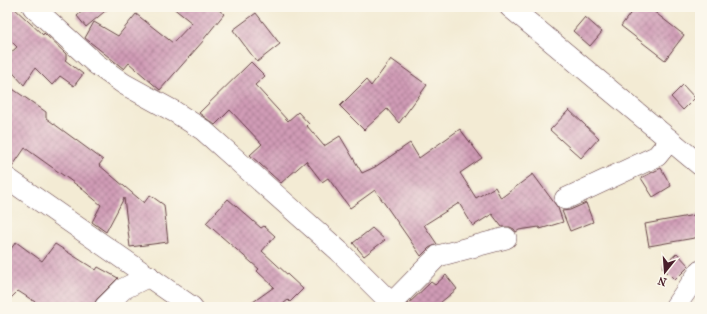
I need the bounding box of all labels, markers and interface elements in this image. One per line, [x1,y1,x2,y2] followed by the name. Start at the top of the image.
[645,252,685,292] north arrow
[656,273,668,289] text: N

